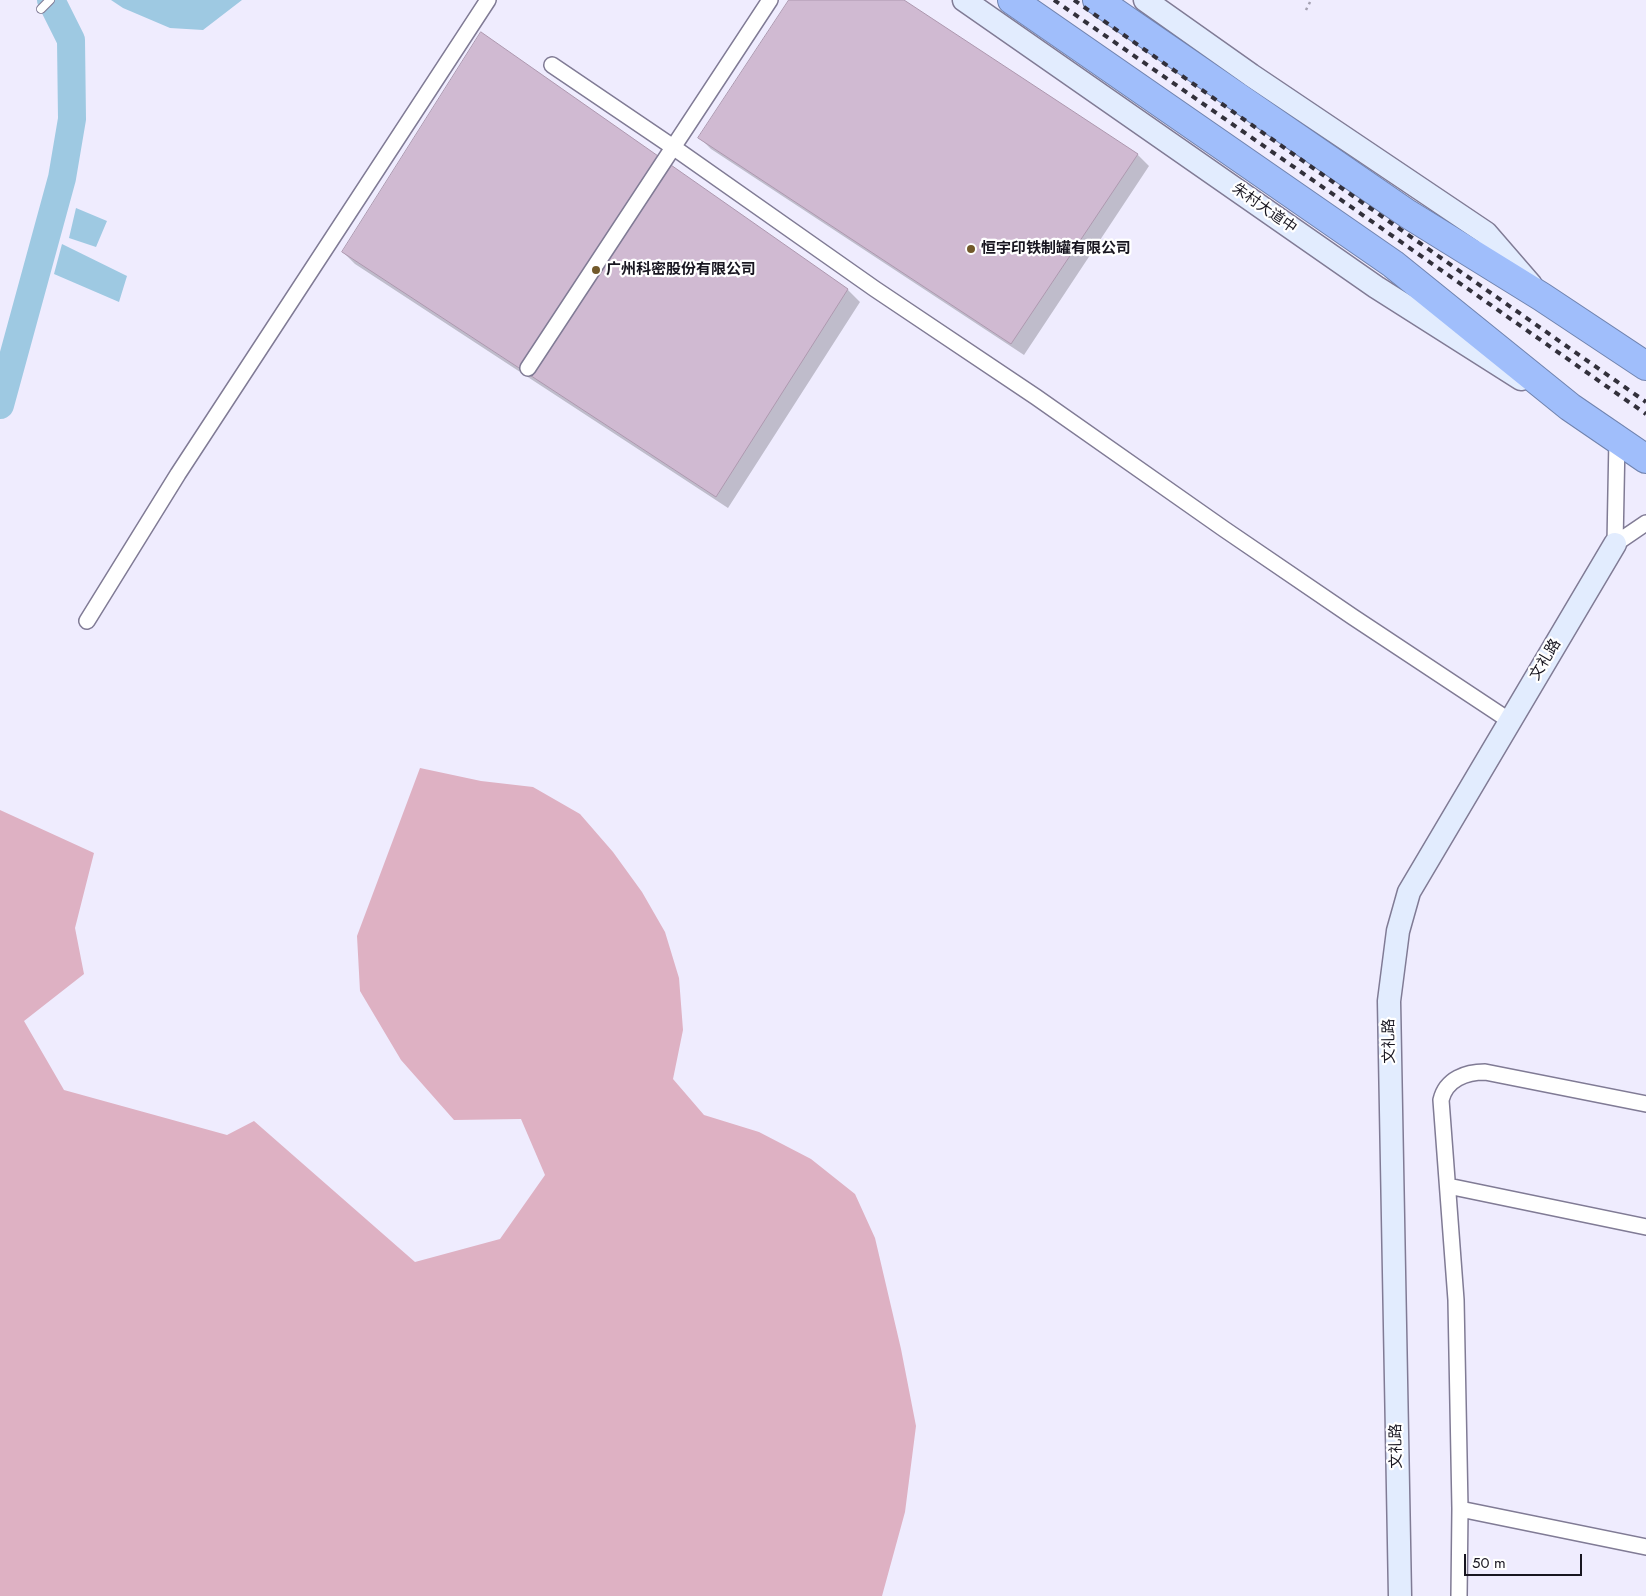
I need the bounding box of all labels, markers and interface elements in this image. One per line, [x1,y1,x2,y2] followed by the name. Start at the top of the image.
[1228,180,1300,238] street label: 朱村大道中
[981,240,1131,258] place label: 恒宇印铁制罐有限公司
[965,243,977,255] marker: 恒宇印铁制罐有限公司
[606,261,756,279] place label: 广州科密股份有限公司
[590,264,602,276] marker: 广州科密股份有限公司
[1527,636,1565,684] street label: 文礼路
[1381,1018,1399,1064] street label: 文礼路
[1388,1423,1406,1469] street label: 文礼路
[1466,1544,1584,1576] scale bar
[1472,1552,1506,1574] text: 50 m

